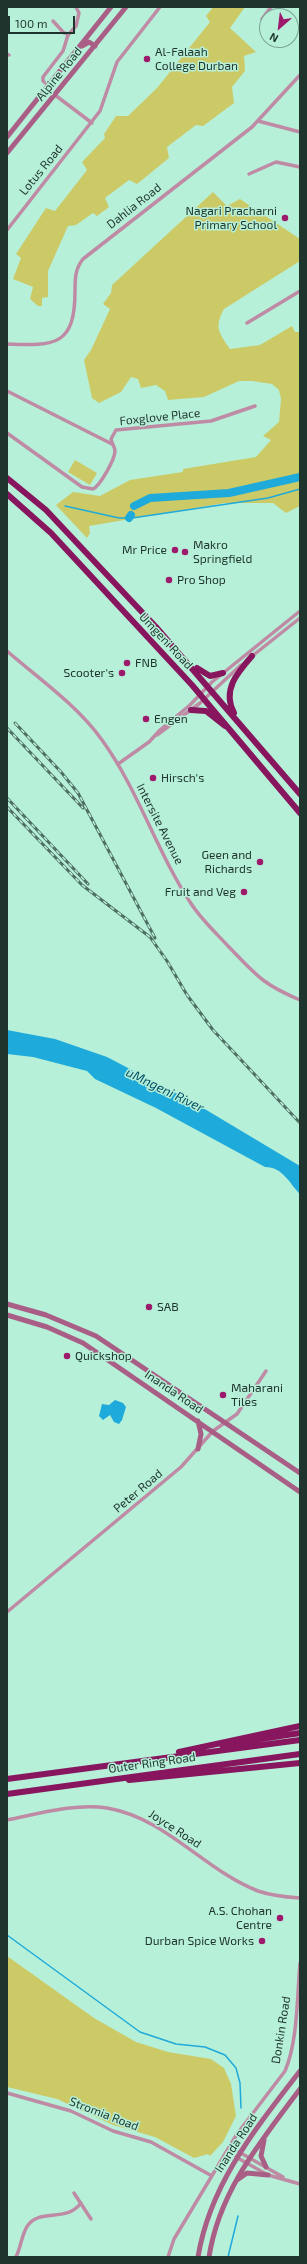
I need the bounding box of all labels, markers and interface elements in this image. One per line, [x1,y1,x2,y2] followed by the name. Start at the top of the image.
[10,8,77,34] scale bar
[259,8,299,48] north arrow
[15,16,47,30] text: 100 m
[267,31,280,46] text: N
[33,44,85,104] street label: Alpine Road
[155,45,238,73] place label: Al-Falaah College Durban
[142,54,152,64] marker: Al-Falaah College Durban
[16,142,66,198] street label: Lotus Road
[104,180,164,232] street label: Dahlia Road
[186,204,277,232] place label: Nagari Pracharni Primary School
[280,213,290,223] marker: Nagari Pracharni Primary School
[119,406,201,428] street label: Foxglove Place
[193,538,252,566] place label: Makro Springfield
[122,543,167,557] place label: Mr Price
[170,545,180,555] marker: Mr Price
[180,547,190,557] marker: Makro Springfield
[177,573,226,587] place label: Pro Shop
[164,575,174,585] marker: Pro Shop
[136,610,196,672] street label: Umgeni Road
[135,656,157,670] place label: FNB
[122,658,132,668] marker: FNB
[63,666,114,680] place label: Scooter's
[117,668,127,678] marker: Scooter's
[154,712,188,726] place label: Engen
[141,714,151,724] marker: Engen
[161,771,204,785] place label: Hirsch's
[148,773,158,783] marker: Hirsch's
[133,781,187,867] street label: Intersite Avenue
[201,848,252,876] place label: Geen and Richards
[255,857,265,867] marker: Geen and Richards
[165,885,236,899] place label: Fruit and Veg
[239,887,249,897] marker: Fruit and Veg
[124,1064,206,1116] water label: uMngeni River
[157,1300,179,1314] place label: SAB
[144,1302,154,1312] marker: SAB
[75,1349,132,1363] place label: Quickshop
[62,1351,72,1361] marker: Quickshop
[142,1367,206,1417] street label: Inanda Road
[231,1381,283,1409] place label: Maharani Tiles
[218,1390,228,1400] marker: Maharani Tiles
[111,1466,165,1516] street label: Peter Road
[108,1750,196,1776] street label: Outer Ring Road
[146,1807,204,1851] street label: Joyce Road
[208,1904,272,1932] place label: A.S. Chohan Centre
[275,1913,285,1923] marker: A.S. Chohan Centre
[145,1934,254,1948] place label: Durban Spice Works
[257,1936,267,1946] marker: Durban Spice Works
[269,1995,293,2065] street label: Donkin Road
[67,2094,141,2134] street label: Stromia Road
[212,2111,260,2175] street label: Inanda Road

